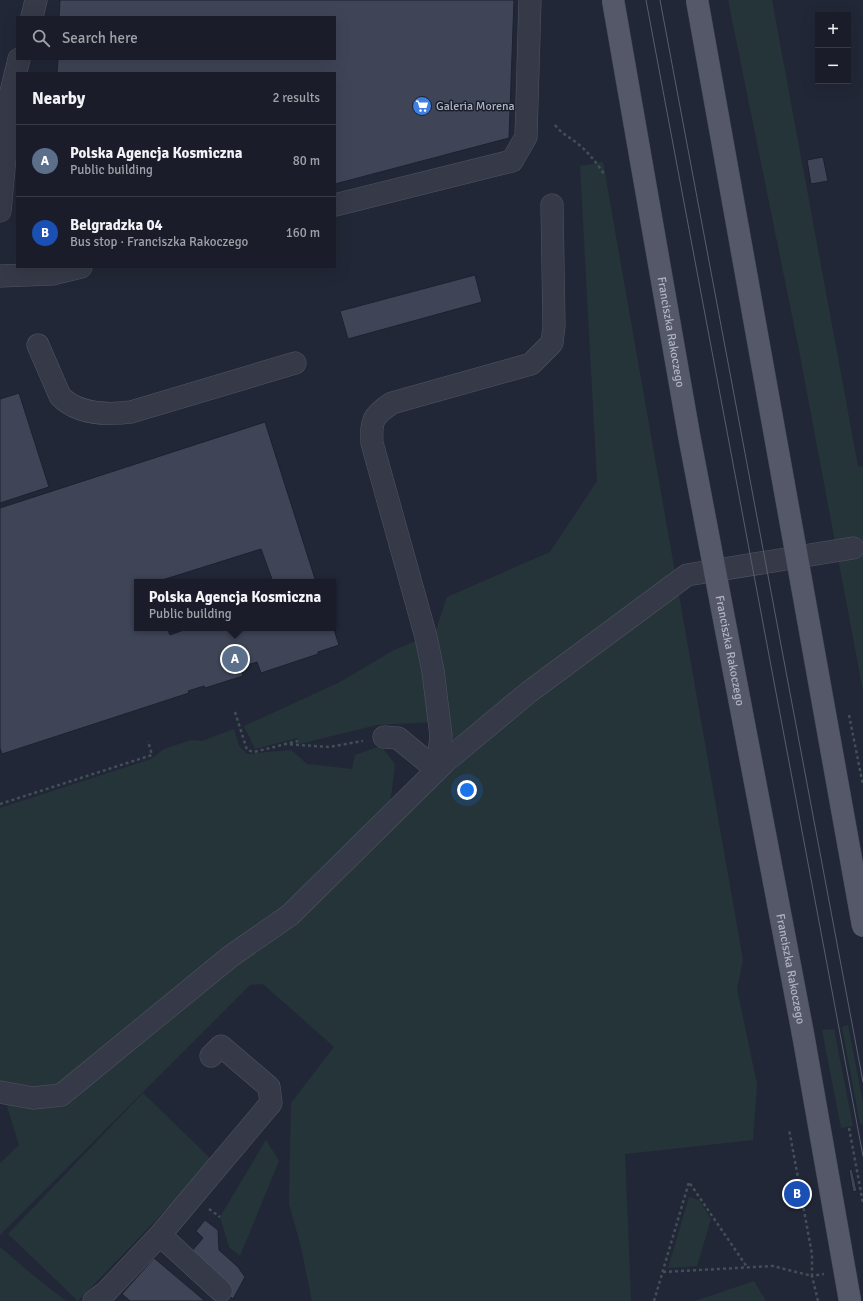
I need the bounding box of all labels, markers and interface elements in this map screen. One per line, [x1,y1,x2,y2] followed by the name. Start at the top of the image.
[815,12,851,84] map controls
[815,12,851,48] button: +
[16,16,336,60] search box
[30,27,52,49] icon: search
[62,29,138,47] text: Search here
[815,48,851,84] button: −
[32,88,85,109] text: Nearby
[272,90,320,106] text: 2 results
[411,95,433,117] supermarket icon: Galeria Morena
[436,99,515,114] place label: Galeria Morena
[70,144,242,162] text: Polska Agencja Kosmiczna
[41,153,49,169] text: A
[293,153,320,169] text: 80 m
[70,162,153,178] text: Public building
[70,216,163,234] text: Belgradzka 04
[41,225,49,241] text: B
[286,225,320,241] text: 160 m
[70,234,248,250] text: Bus stop · Franciszka Rakoczego
[654,275,688,388] street label: Franciszka Rakoczego
[134,579,336,631] popup
[149,588,321,606] text: Polska Agencja Kosmiczna
[712,594,748,707] street label: Franciszka Rakoczego
[149,606,232,622] text: Public building
[222,644,248,674] pin: A
[457,780,477,800] your location
[773,912,808,1025] street label: Franciszka Rakoczego
[784,1179,810,1209] pin: B

